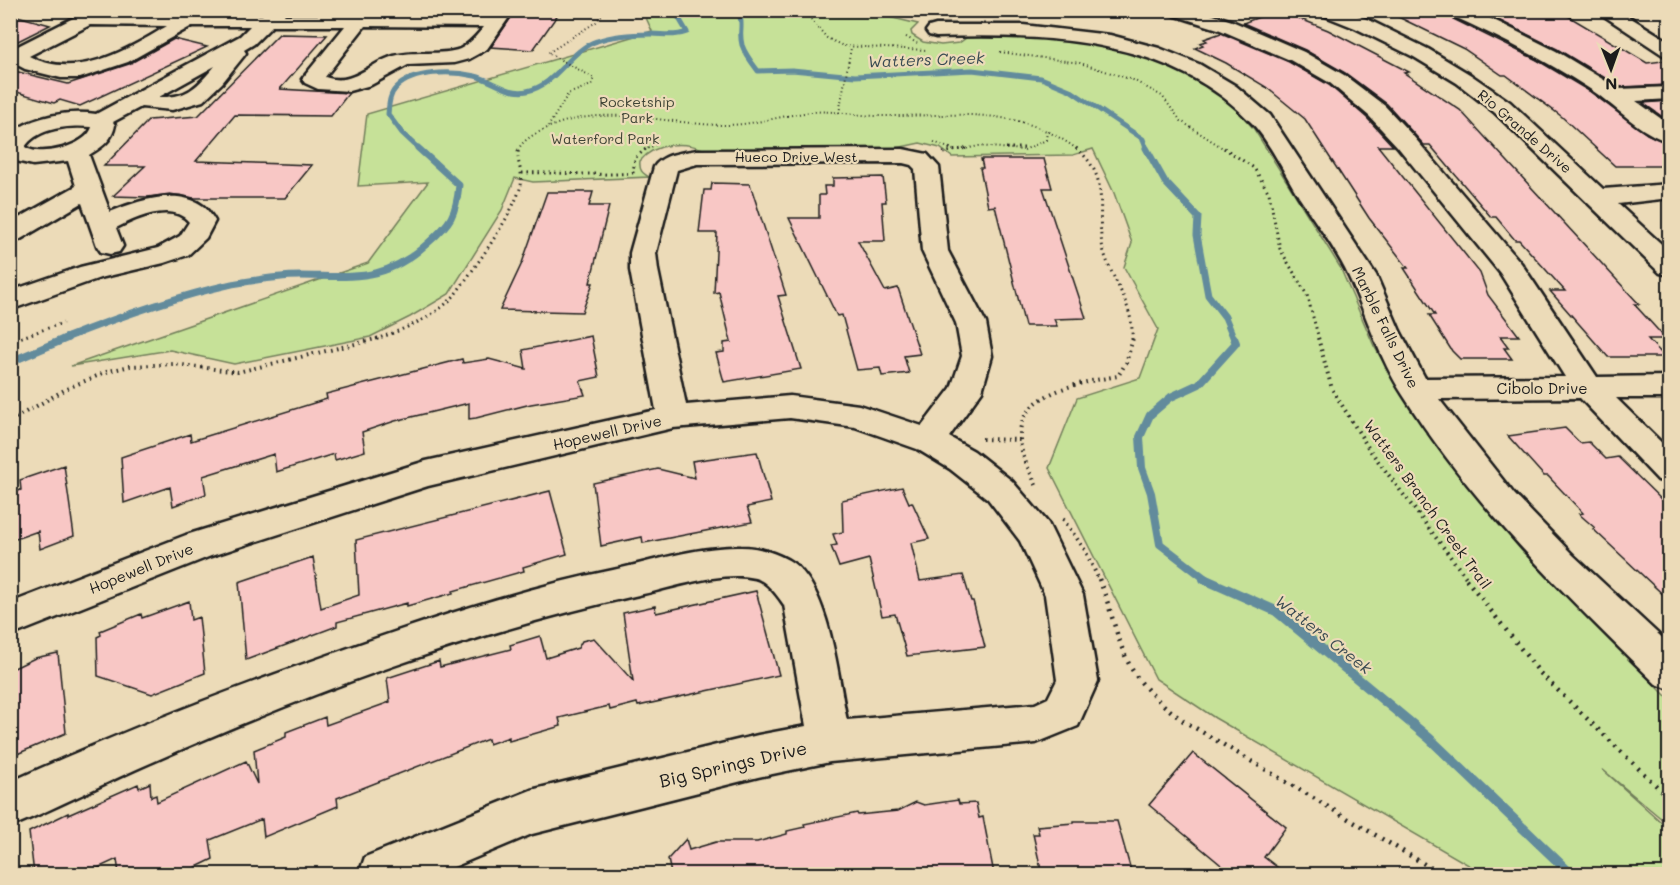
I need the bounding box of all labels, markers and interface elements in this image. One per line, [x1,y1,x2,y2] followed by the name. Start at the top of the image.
[1581,39,1641,99] north arrow
[867,46,985,72] water label: Watters Creek
[1605,74,1618,95] text: N
[1474,85,1576,177] street label: Rio Grande Drive
[599,92,675,127] park label: Rocketship Park
[551,129,659,148] park label: Waterford Park
[735,147,857,166] street label: Hueco Drive West
[1348,263,1424,391] street label: Marble Falls Drive
[1497,378,1587,398] street label: Cibolo Drive
[551,410,663,454] street label: Hopewell Drive
[1360,415,1496,593] street label: Watters Branch Creek Trail
[86,538,196,598] street label: Hopewell Drive
[1272,590,1377,679] water label: Watters Creek
[657,735,809,793] street label: Big Springs Drive

